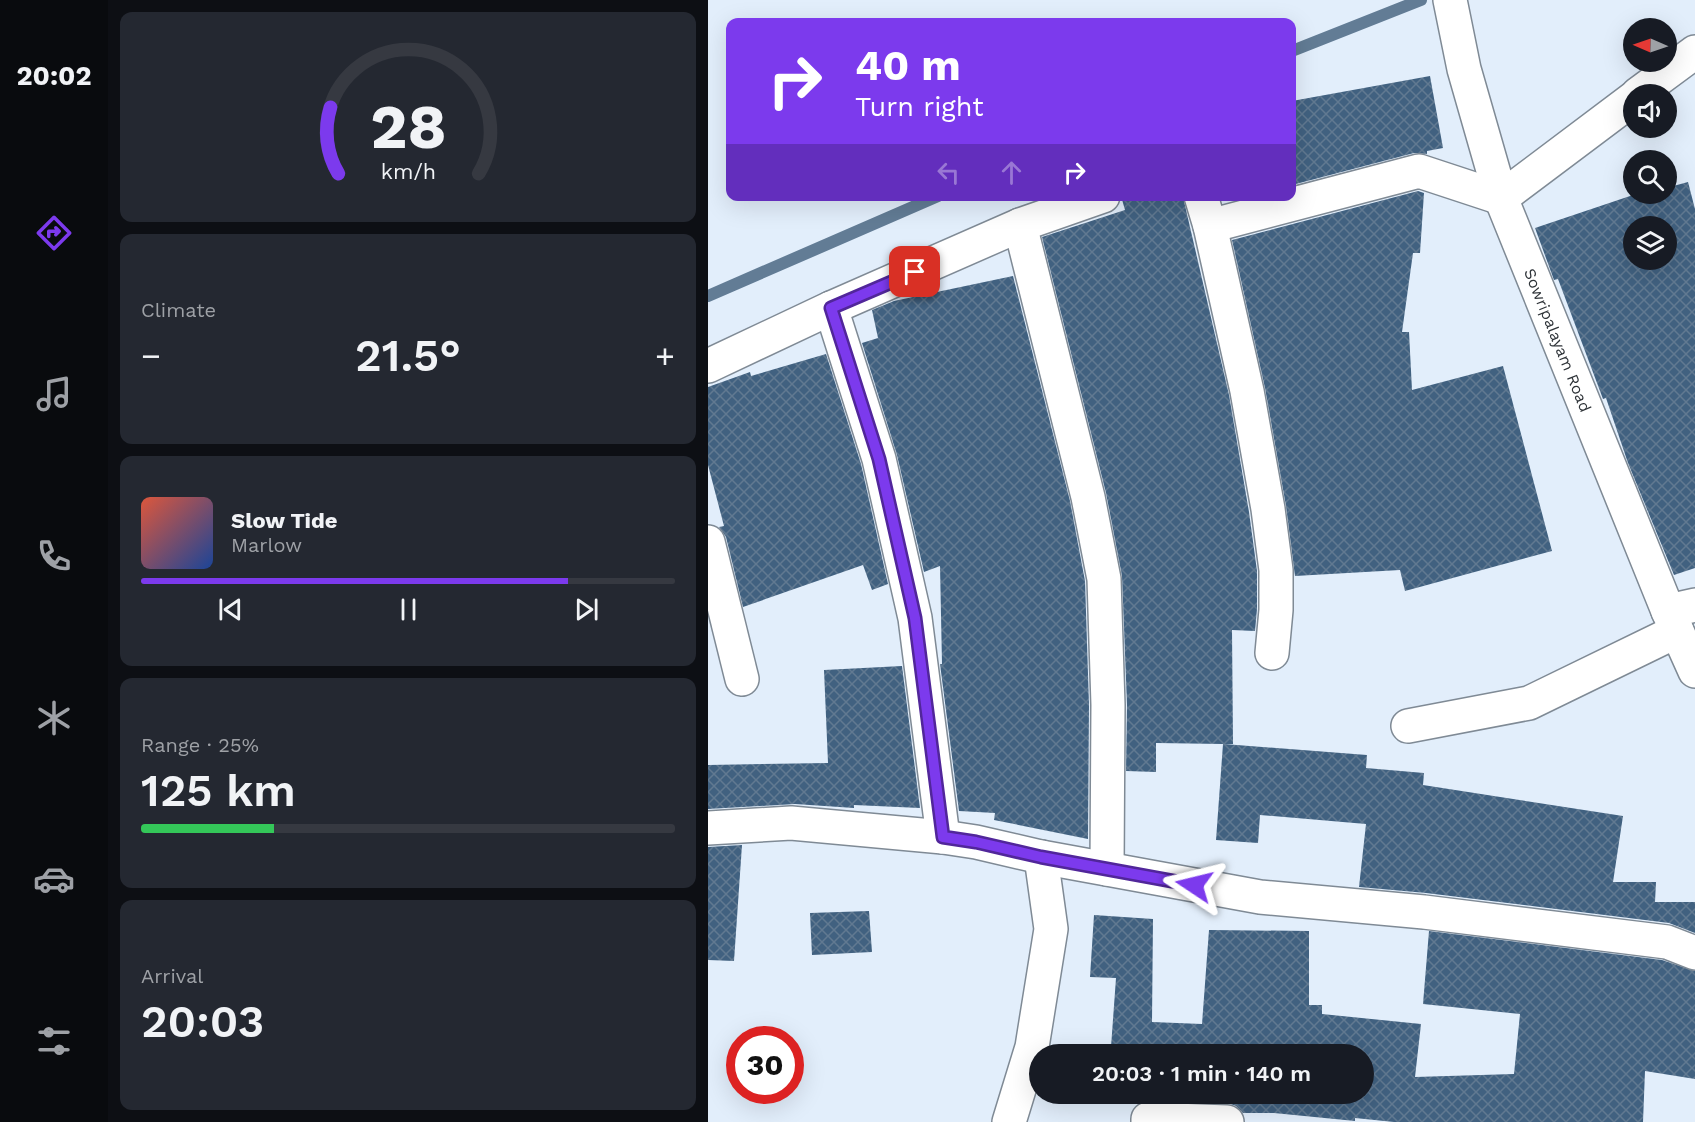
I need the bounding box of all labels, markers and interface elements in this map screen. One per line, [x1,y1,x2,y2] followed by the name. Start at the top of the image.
[1623,18,1677,72] north arrow
[1623,18,1677,270] map controls
[855,41,961,90] text: 40 m
[756,42,834,120] icon: right
[16,60,92,92] text: 20:02
[1623,84,1677,138] button: sound
[370,90,446,163] text: 28
[855,91,984,123] text: Turn right
[1623,150,1677,204] button: search
[932,156,965,189] icon: left
[995,156,1028,189] icon: ahead
[1058,156,1091,189] icon: right
[380,159,436,184] text: km/h
[33,212,75,254] icon: directions
[1623,216,1677,270] button: layers
[889,246,940,297] pin
[898,255,931,288] icon: arrive
[1520,266,1595,415] street label: Sowripalayam Road
[141,298,216,322] text: Climate
[355,329,461,382] text: 21.5°
[141,336,161,375] text: −
[655,336,675,375] text: +
[33,373,75,415] icon: music
[231,508,338,533] text: Slow Tide
[231,533,302,557] text: Marlow
[33,535,75,577] icon: phone
[214,593,247,626] icon: previous
[392,593,425,626] icon: pause
[570,593,603,626] icon: next
[33,697,75,739] icon: climate
[141,733,259,757] text: Range · 25%
[141,764,296,817] text: 125 km
[1162,853,1226,917] position arrow
[33,858,75,900] icon: car
[141,964,203,988] text: Arrival
[141,995,264,1048] text: 20:03
[33,1020,75,1062] icon: filters
[726,1026,804,1104] speed limit sign: 30
[1092,1061,1311,1086] text: 20:03 · 1 min · 140 m

